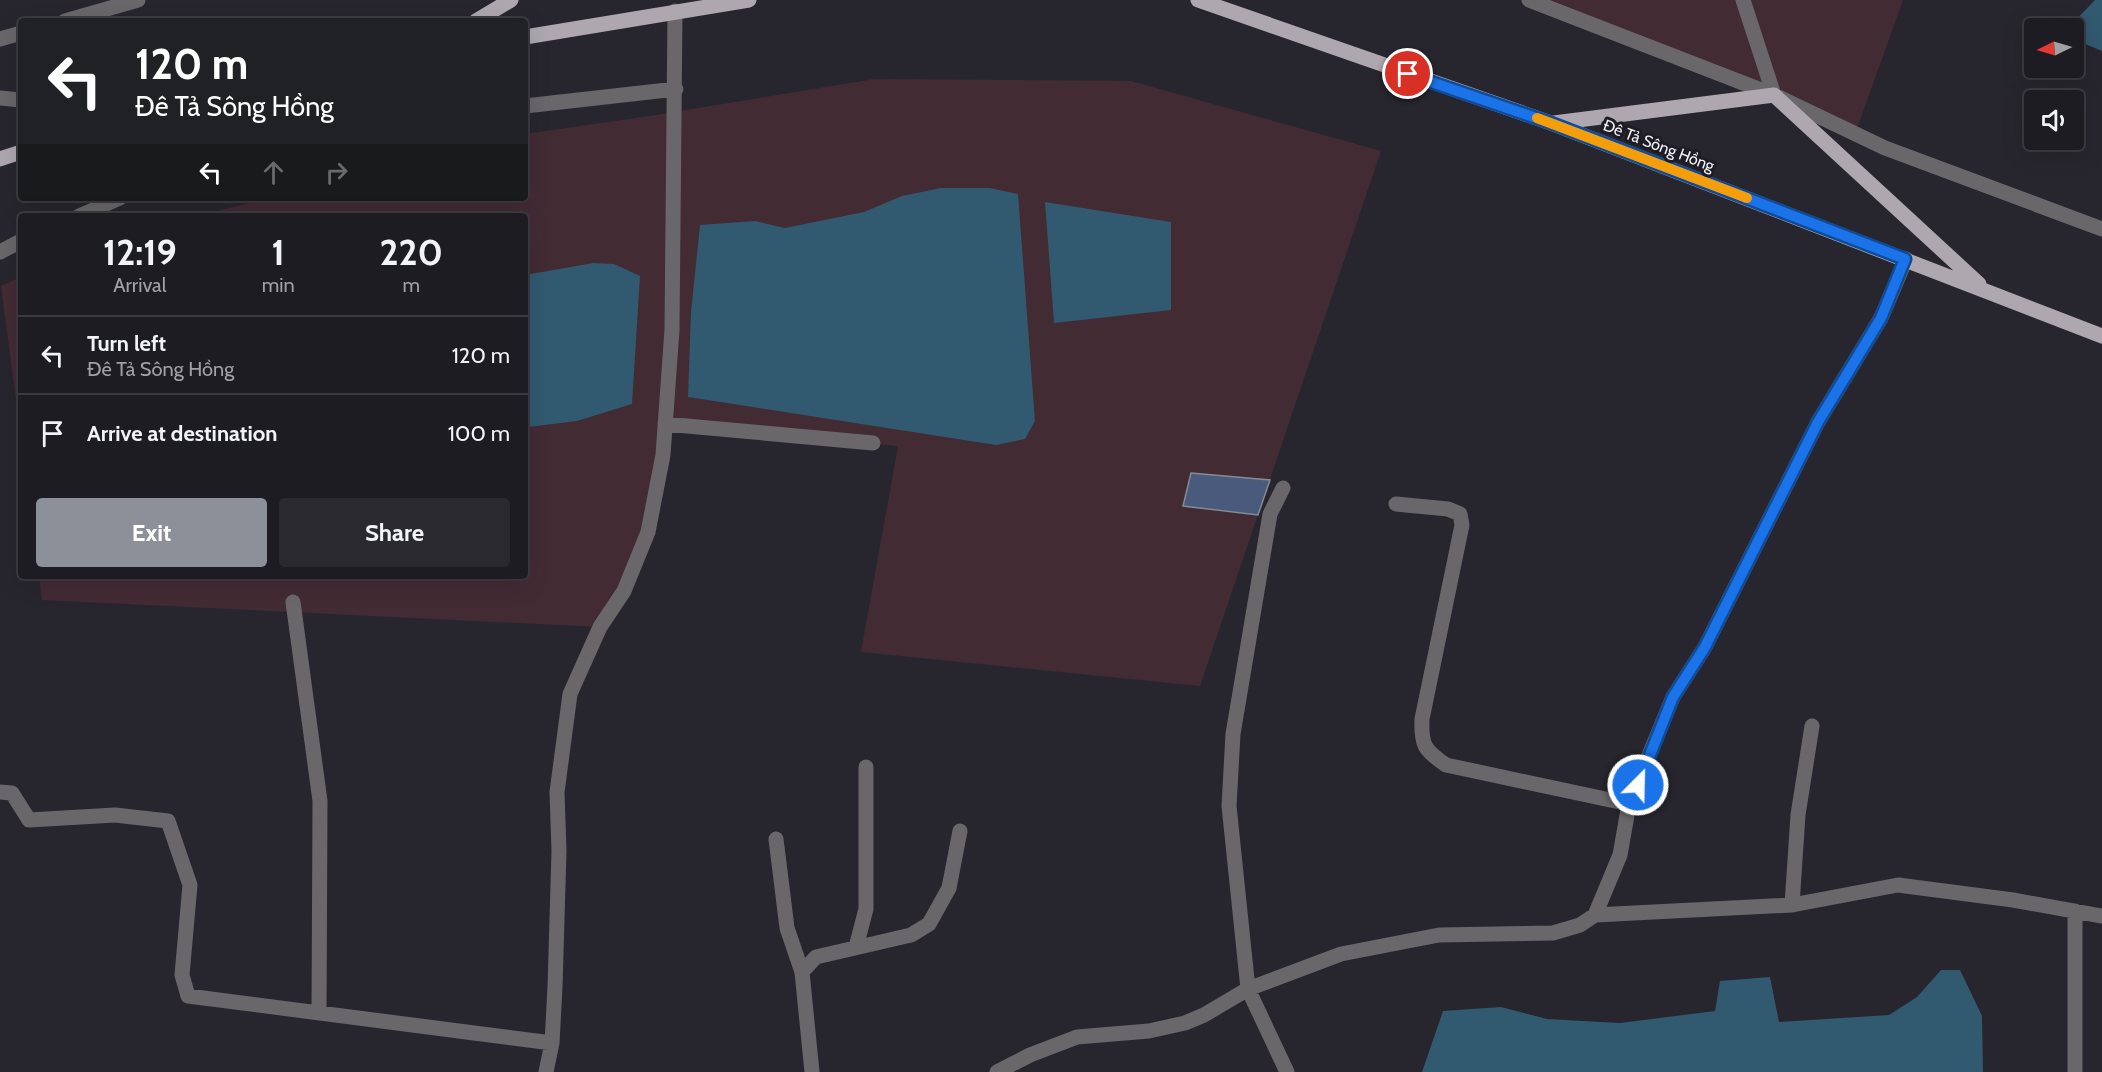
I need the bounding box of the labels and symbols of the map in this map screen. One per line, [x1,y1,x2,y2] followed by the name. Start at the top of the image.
[2024,18,2084,78] north arrow
[1382,48,1433,99] pin
[1600,116,1718,176] street label: Đê Tả Sông Hồng
[1606,753,1670,817] position arrow

